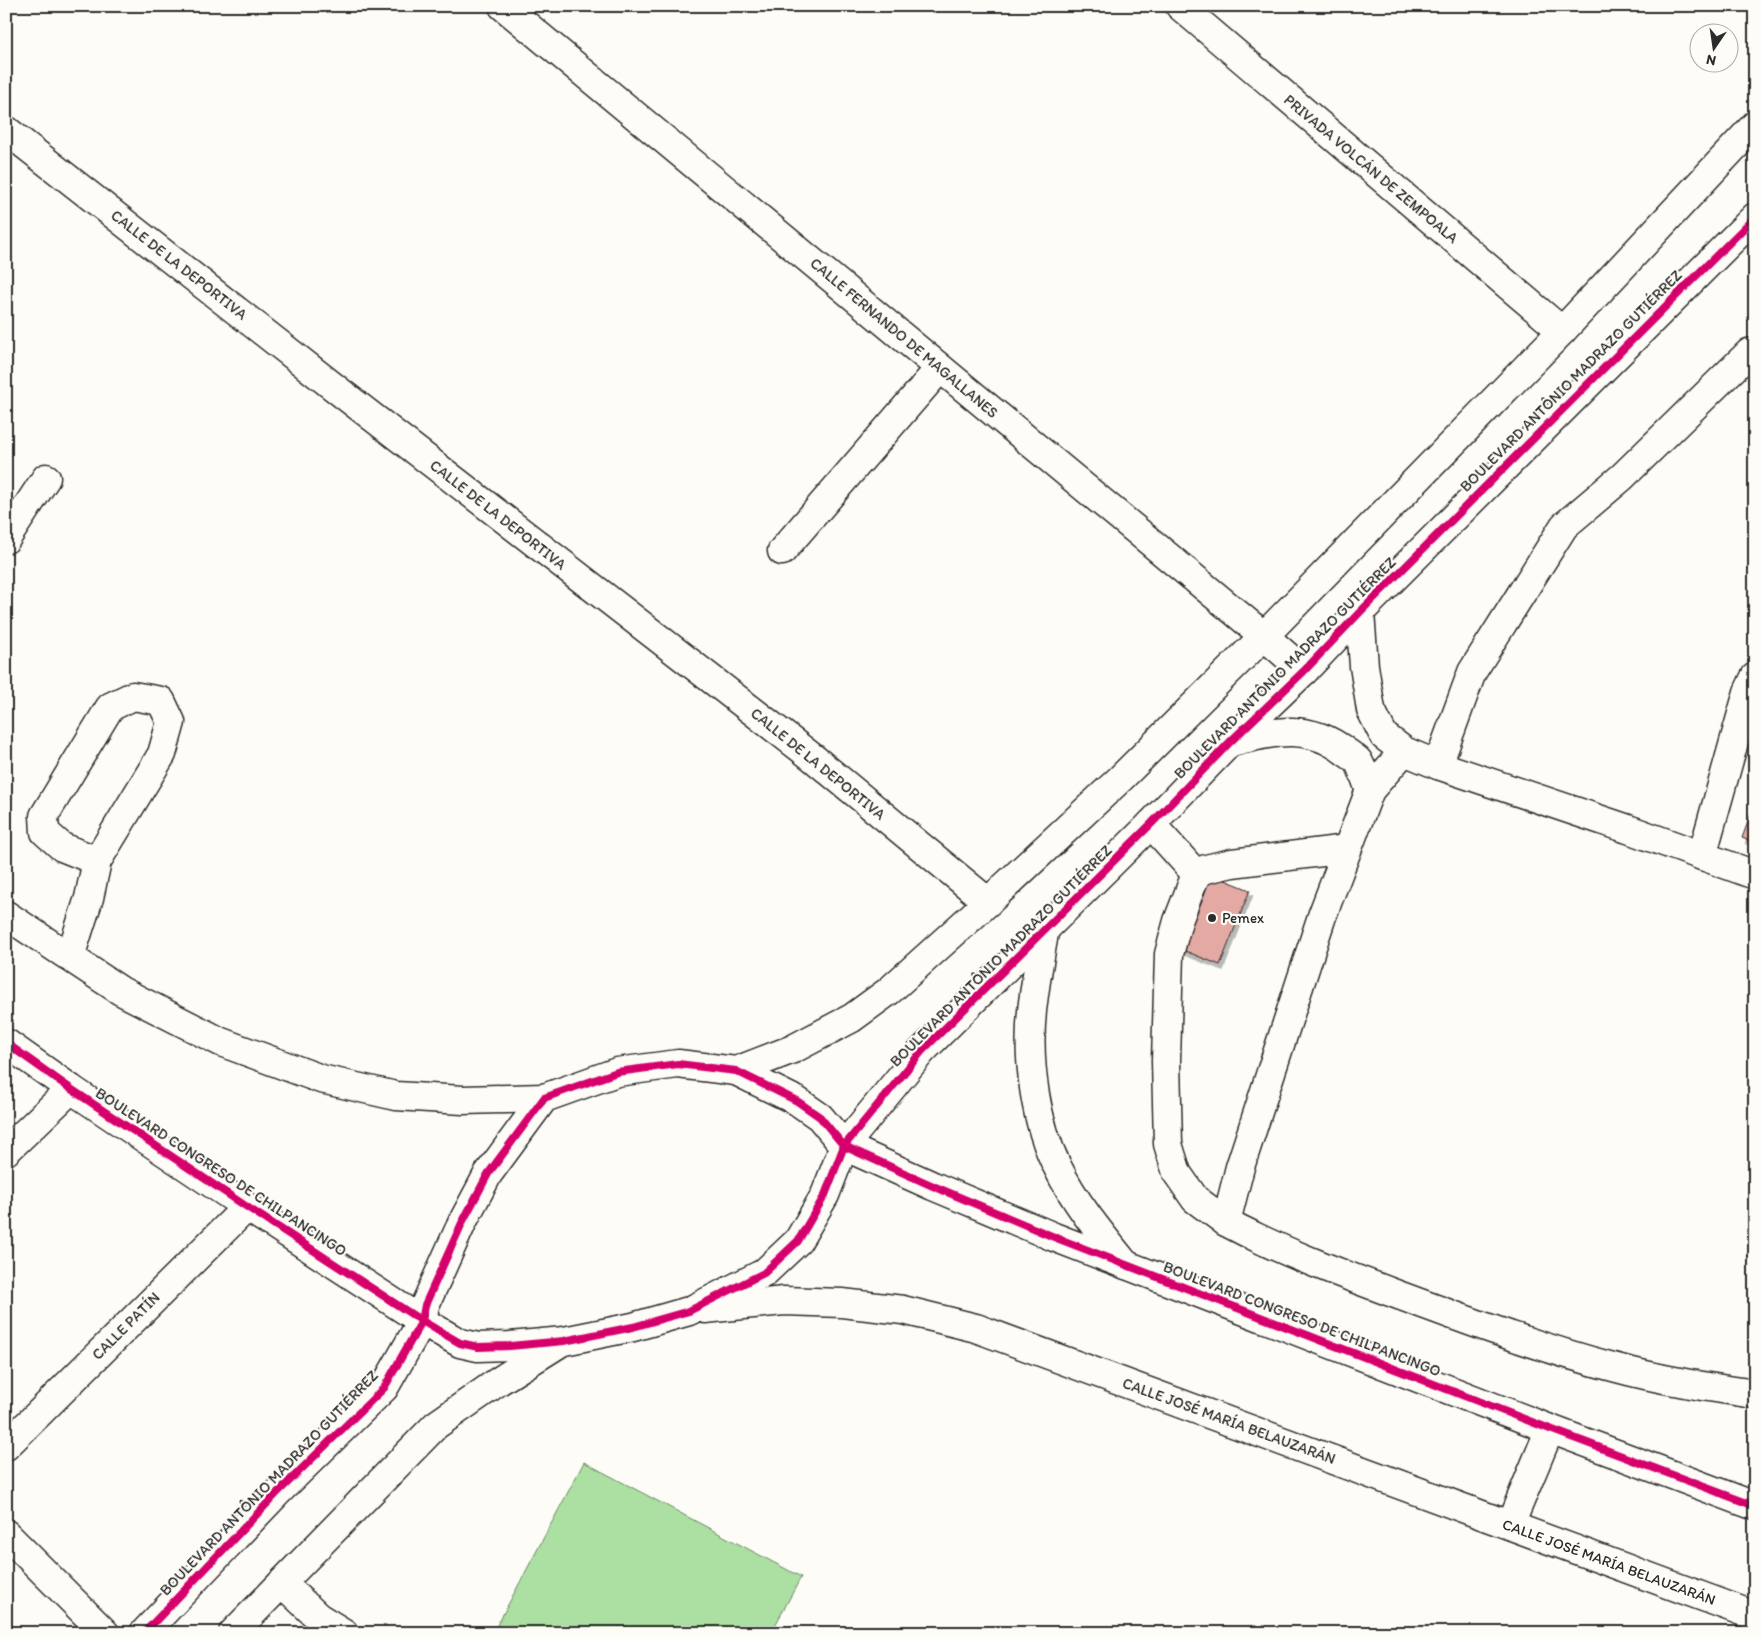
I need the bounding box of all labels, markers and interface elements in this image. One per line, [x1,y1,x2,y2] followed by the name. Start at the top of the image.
[1688,22,1738,72] north arrow
[1705,51,1718,70] text: N
[1280,91,1462,247] street label: PRIVADA VOLCÁN DE ZEMPOALA
[107,206,251,324] street label: CALLE DE LA DEPORTIVA
[806,254,1002,422] street label: CALLE FERNANDO DE MAGALLANES
[1456,266,1686,496] street label: BOULEVARD ANTÔNIO MADRAZO GUTIÉRREZ
[426,456,570,574] street label: CALLE DE LA DEPORTIVA
[1170,553,1400,783] street label: BOULEVARD ANTÔNIO MADRAZO GUTIÉRREZ
[747,704,889,824] street label: CALLE DE LA DEPORTIVA
[886,841,1116,1071] street label: BOULEVARD ANTÔNIO MADRAZO GUTIÉRREZ
[1222,909,1264,927] place label: Pemex
[1206,912,1218,924] marker: Pemex
[92,1084,350,1260] street label: BOULEVARD CONGRESO DE CHILPANCINGO
[1161,1258,1443,1380] street label: BOULEVARD CONGRESO DE CHILPANCINGO
[88,1288,164,1364] street label: CALLE PATÍN
[156,1366,382,1599] street label: BOULEVARD ANTÔNIO MADRAZO GUTIÉRREZ
[1120,1374,1338,1468] street label: CALLE JOSÉ MARÍA BELAUZARÁN
[1500,1515,1718,1609] street label: CALLE JOSÉ MARÍA BELAUZARÁN

